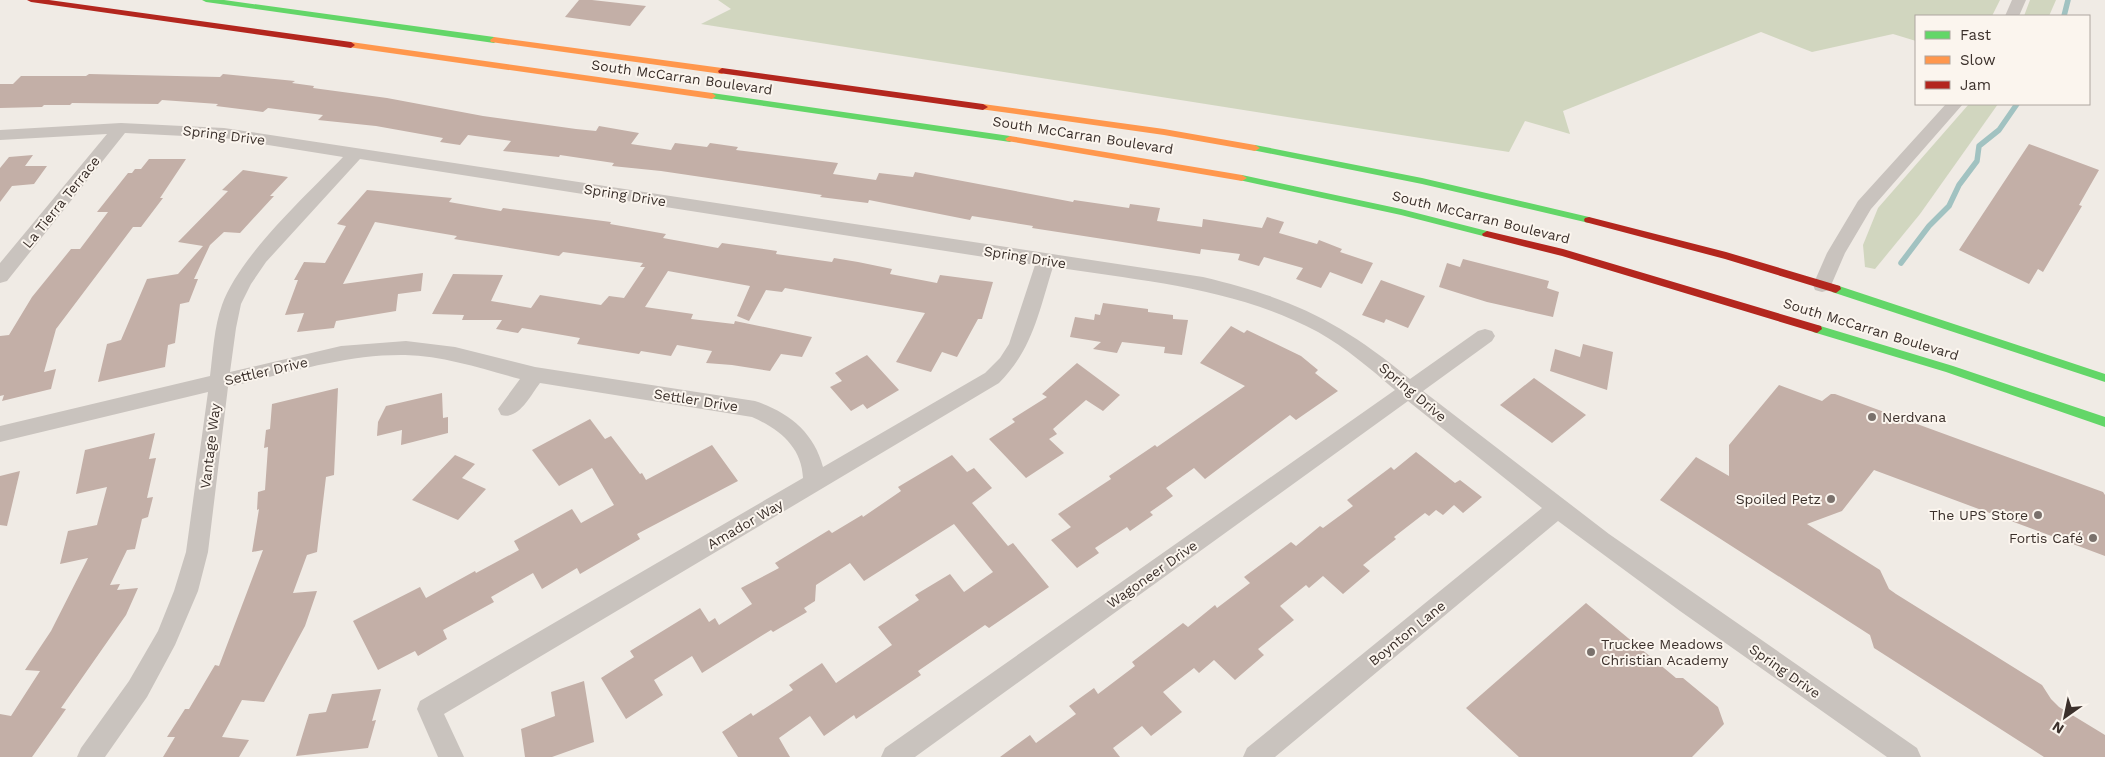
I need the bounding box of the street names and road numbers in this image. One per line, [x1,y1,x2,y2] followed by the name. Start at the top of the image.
[590,56,774,98] street label: South McCarran Boulevard
[992,113,1174,157] street label: South McCarran Boulevard
[182,122,266,148] street label: Spring Drive
[19,153,103,251] street label: La Tierra Terrace
[583,181,667,209] street label: Spring Drive
[1390,187,1572,247] street label: South McCarran Boulevard
[983,243,1067,271] street label: Spring Drive
[1781,295,1961,363] street label: South McCarran Boulevard
[223,354,309,388] street label: Settler Drive
[1376,359,1450,425] street label: Spring Drive
[653,385,739,415] street label: Settler Drive
[197,402,223,490] street label: Vantage Way
[704,495,787,552] street label: Amador Way
[1104,537,1200,611] street label: Wagoneer Drive
[1365,597,1449,669] street label: Boynton Lane
[1746,641,1824,701] street label: Spring Drive

